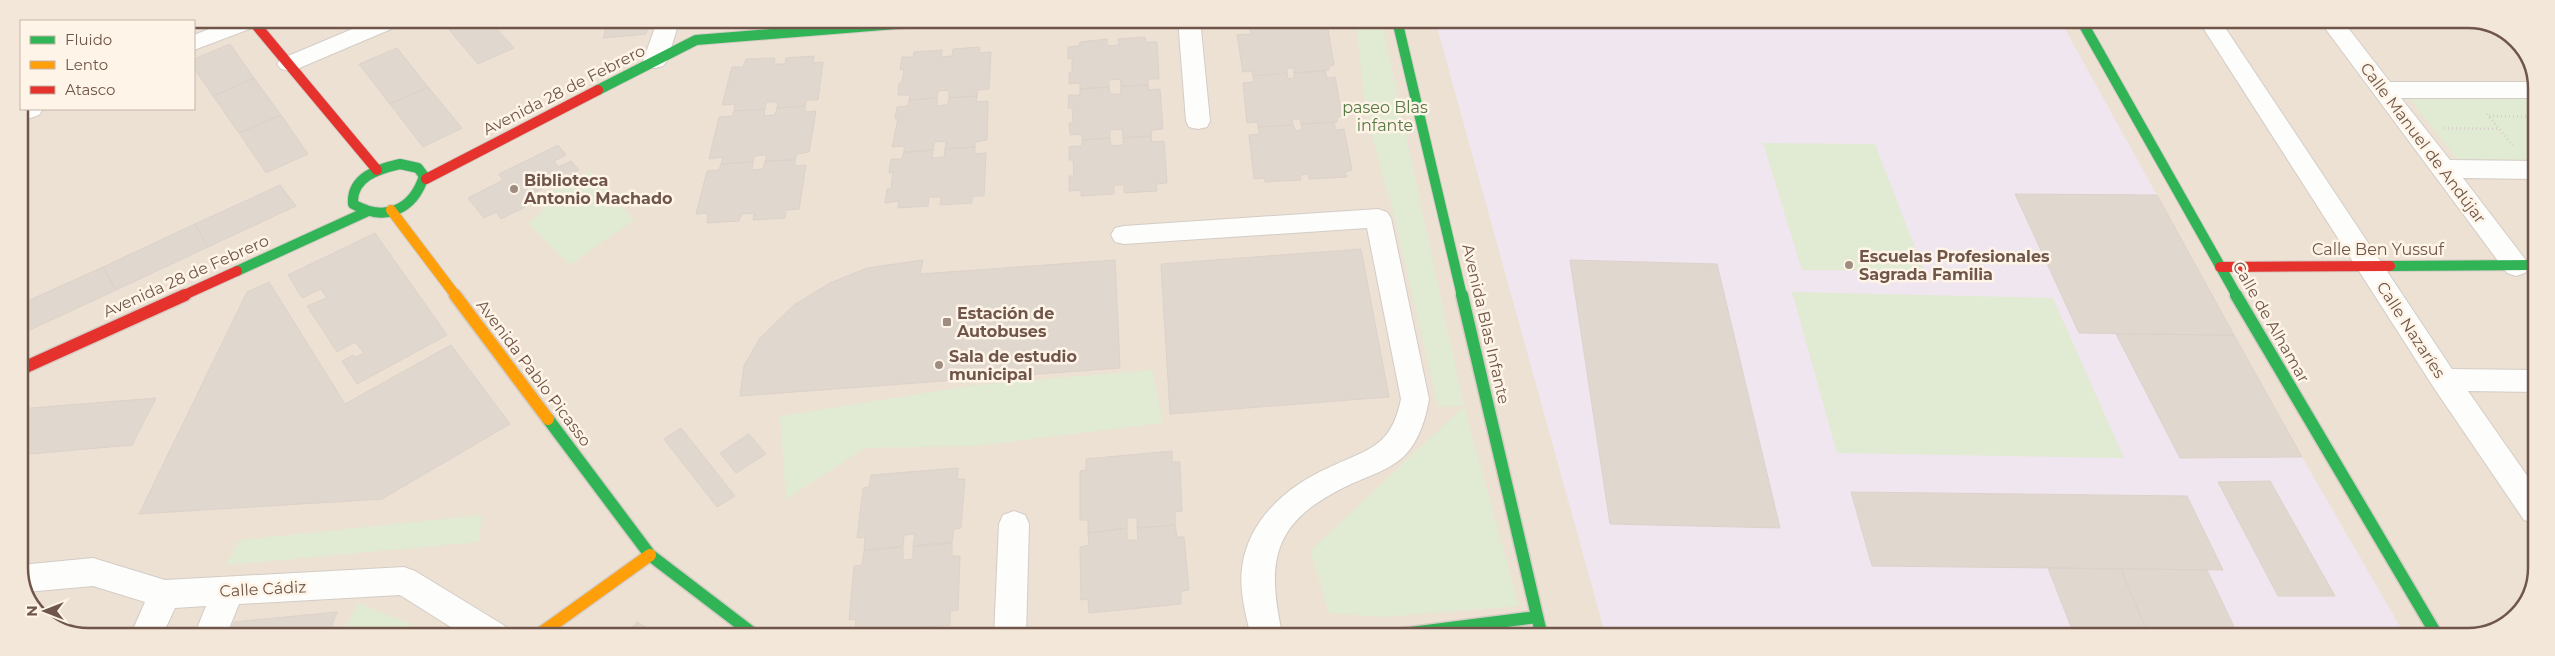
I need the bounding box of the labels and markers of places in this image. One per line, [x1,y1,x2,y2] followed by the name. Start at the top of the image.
[523,171,673,208] place label: Biblioteca Antonio Machado
[508,183,520,195] marker: Biblioteca Antonio Machado
[1859,247,2050,284] place label: Escuelas Profesionales Sagrada Familia
[1843,259,1855,271] marker: Escuelas Profesionales Sagrada Familia
[956,304,1054,341] place label: Estación de Autobuses
[941,316,953,328] marker: Estación de Autobuses
[949,347,1077,384] place label: Sala de estudio municipal
[933,359,945,371] marker: Sala de estudio municipal

